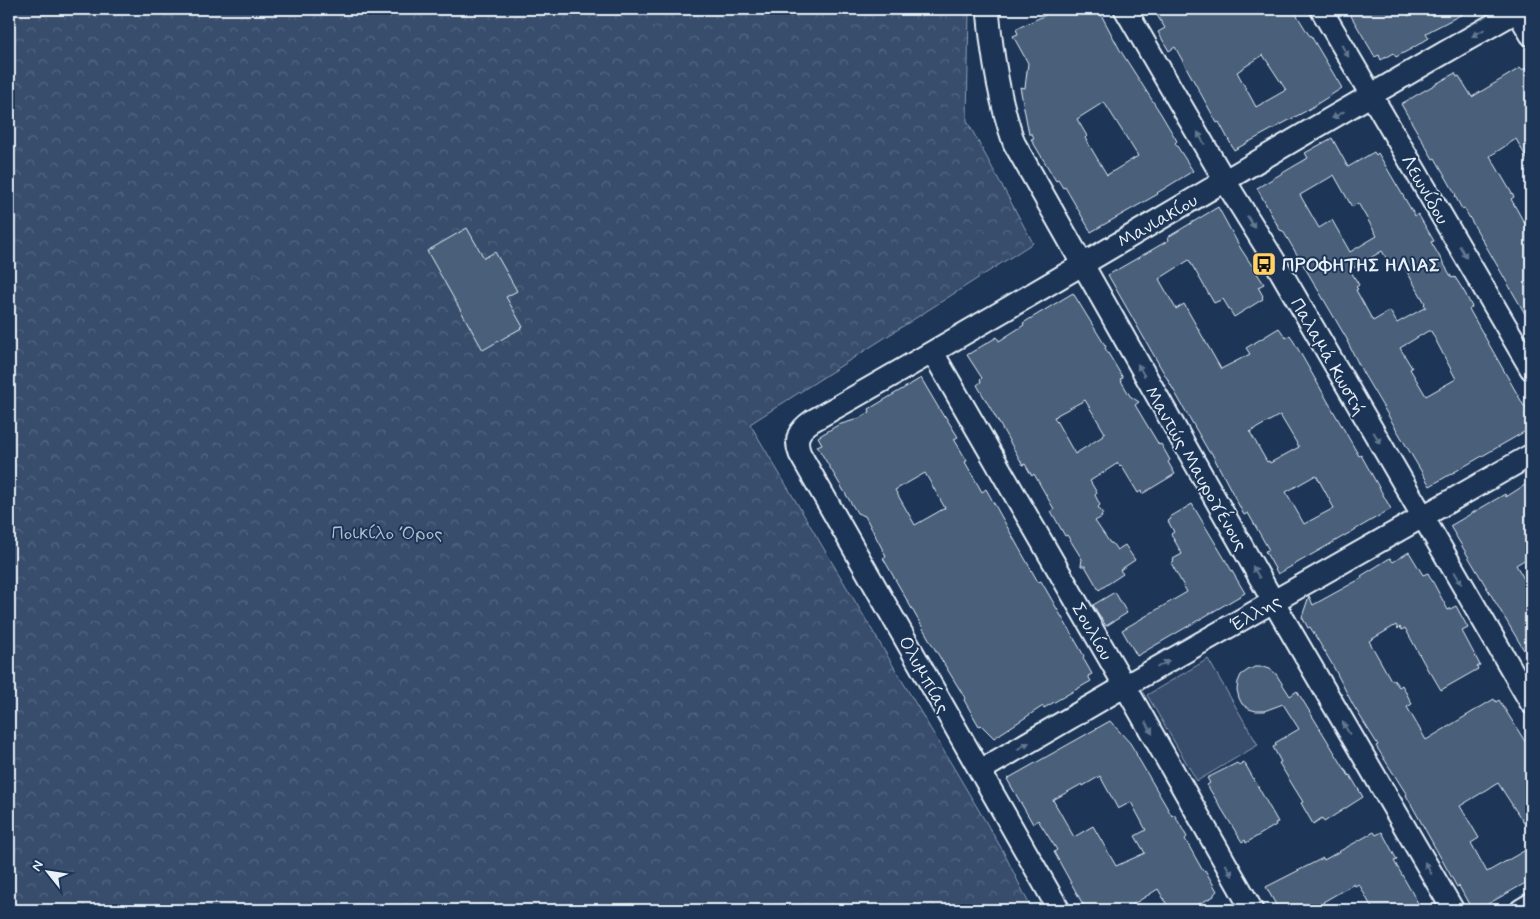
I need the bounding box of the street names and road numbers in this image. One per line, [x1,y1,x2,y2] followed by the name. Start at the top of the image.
[1395,150,1455,229] street label: Λεωνίδου
[1113,188,1202,254] street label: Μανιακίου
[1284,293,1371,420] street label: Παλαμά Κωστή
[1138,382,1253,556] street label: Μαντώς Μαυρογένους
[1226,589,1286,638] street label: Έλλης
[1065,598,1118,665] street label: Σουλίου
[892,631,955,718] street label: Ολυμπίας

